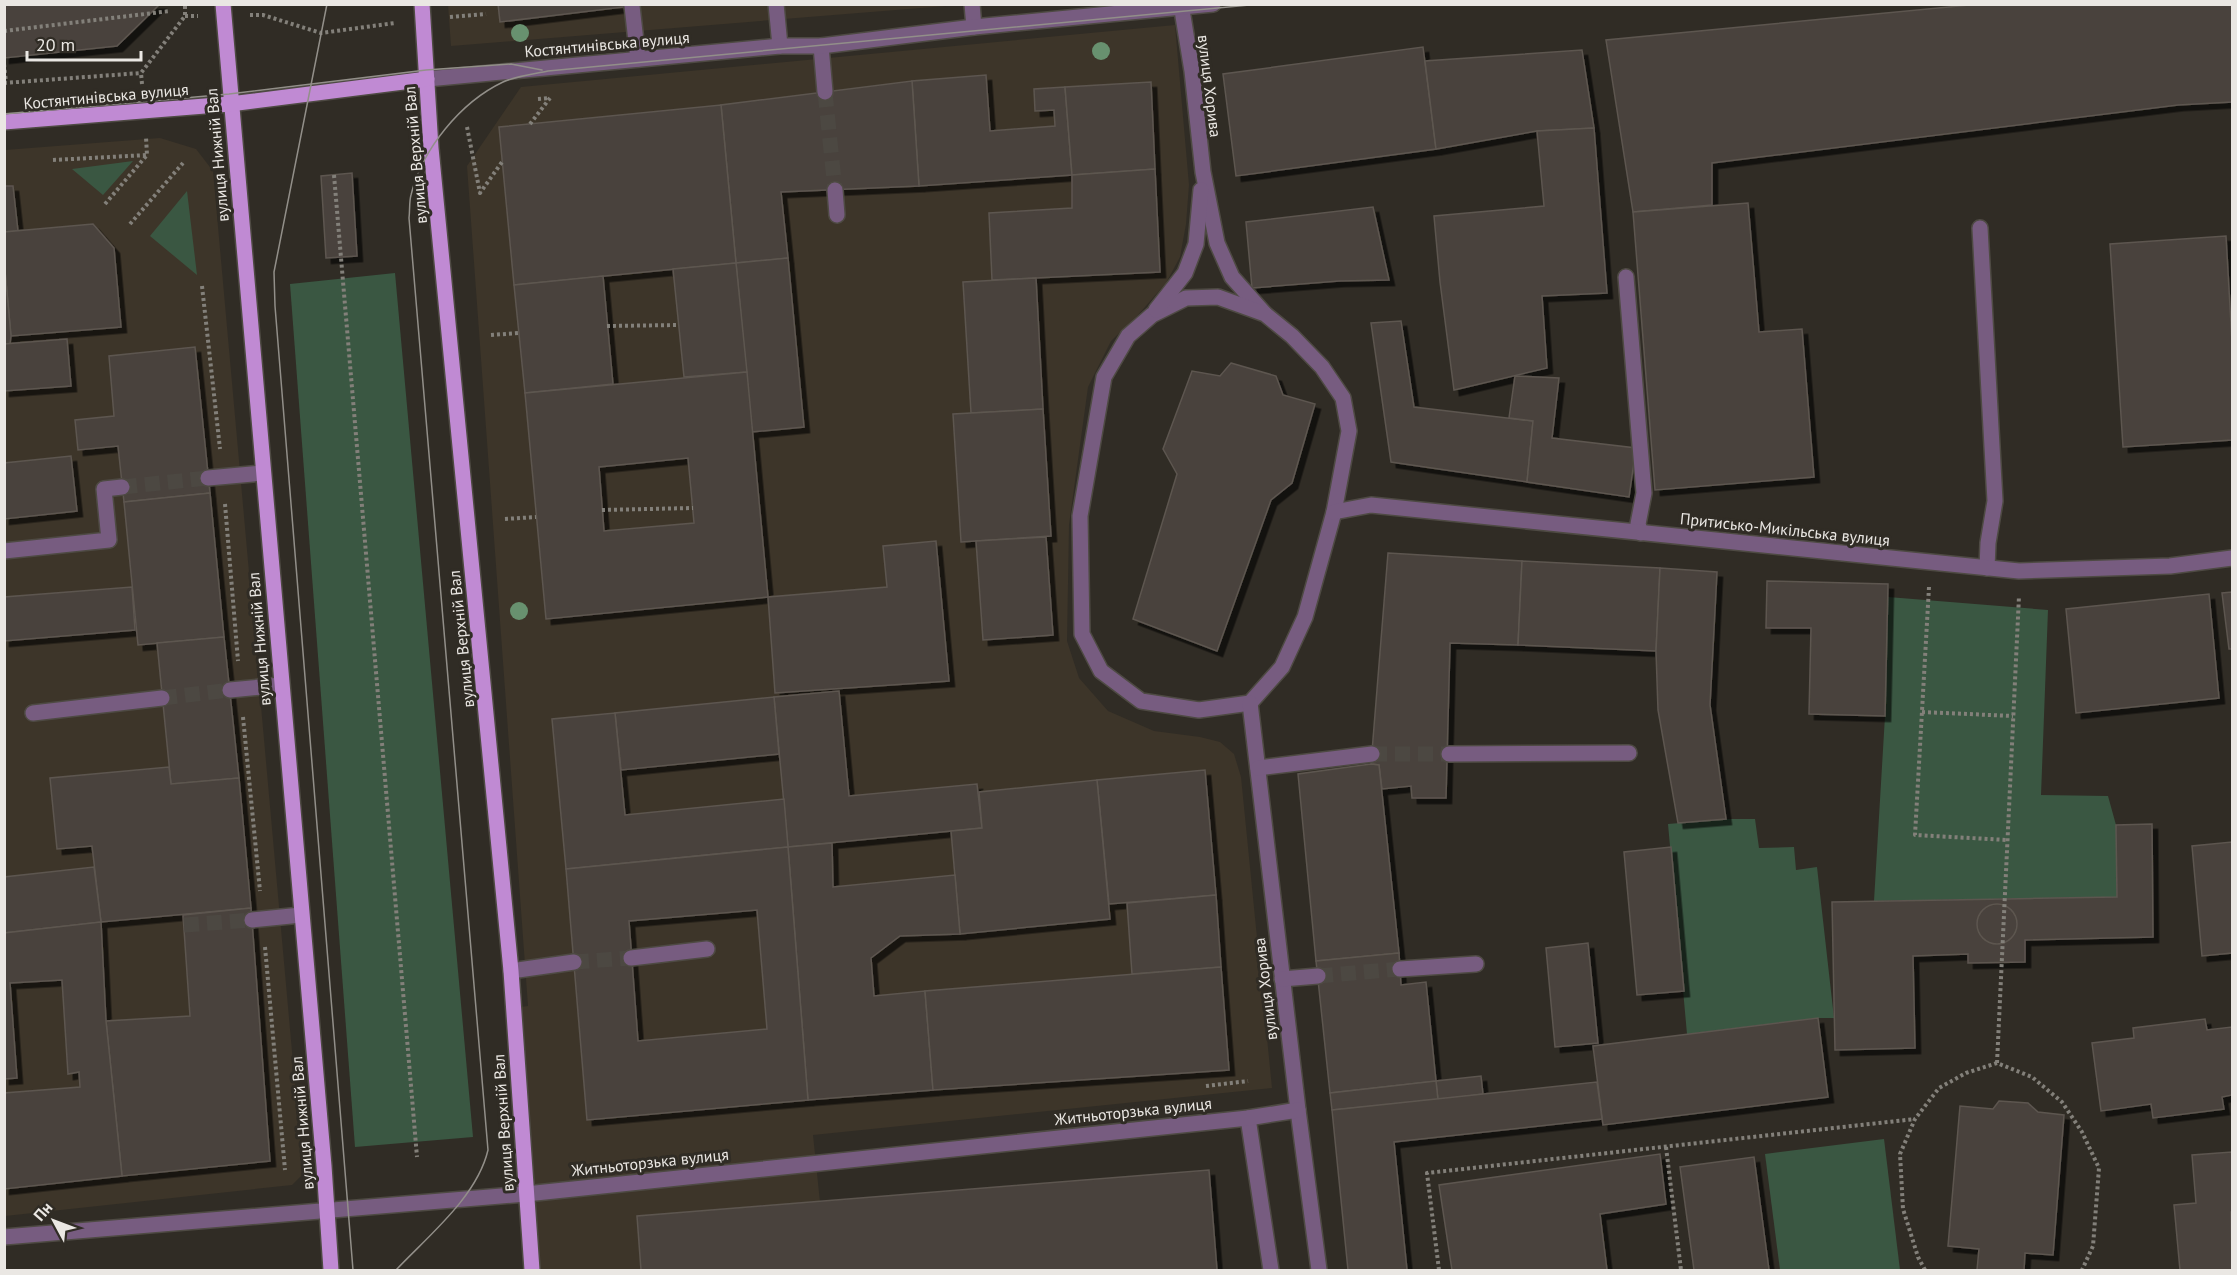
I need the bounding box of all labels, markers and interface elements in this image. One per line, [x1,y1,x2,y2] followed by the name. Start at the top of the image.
[27,24,141,62] scale bar
[524,27,690,61] street label: Костянтинівська вулиця
[36,33,75,56] text: 20 m
[1194,34,1226,138] street label: вулиця Хорива
[23,79,189,113] street label: Костянтинівська вулиця
[399,85,431,225] street label: вулиця Верхній Вал
[201,87,233,223] street label: вулиця Нижній Вал
[1679,508,1891,550] street label: Притисько-Микільська вулиця
[444,569,478,709] street label: вулиця Верхній Вал
[243,571,275,707] street label: вулиця Нижній Вал
[1249,937,1281,1041] street label: вулиця Хорива
[488,1054,518,1192] street label: вулиця Верхній Вал
[286,1055,318,1191] street label: вулиця Нижній Вал
[1052,1093,1213,1129] street label: Житньоторзька вулиця
[569,1144,730,1180] street label: Житньоторзька вулиця
[24,1191,84,1251] north arrow
[29,1197,56,1225] text: Пн

